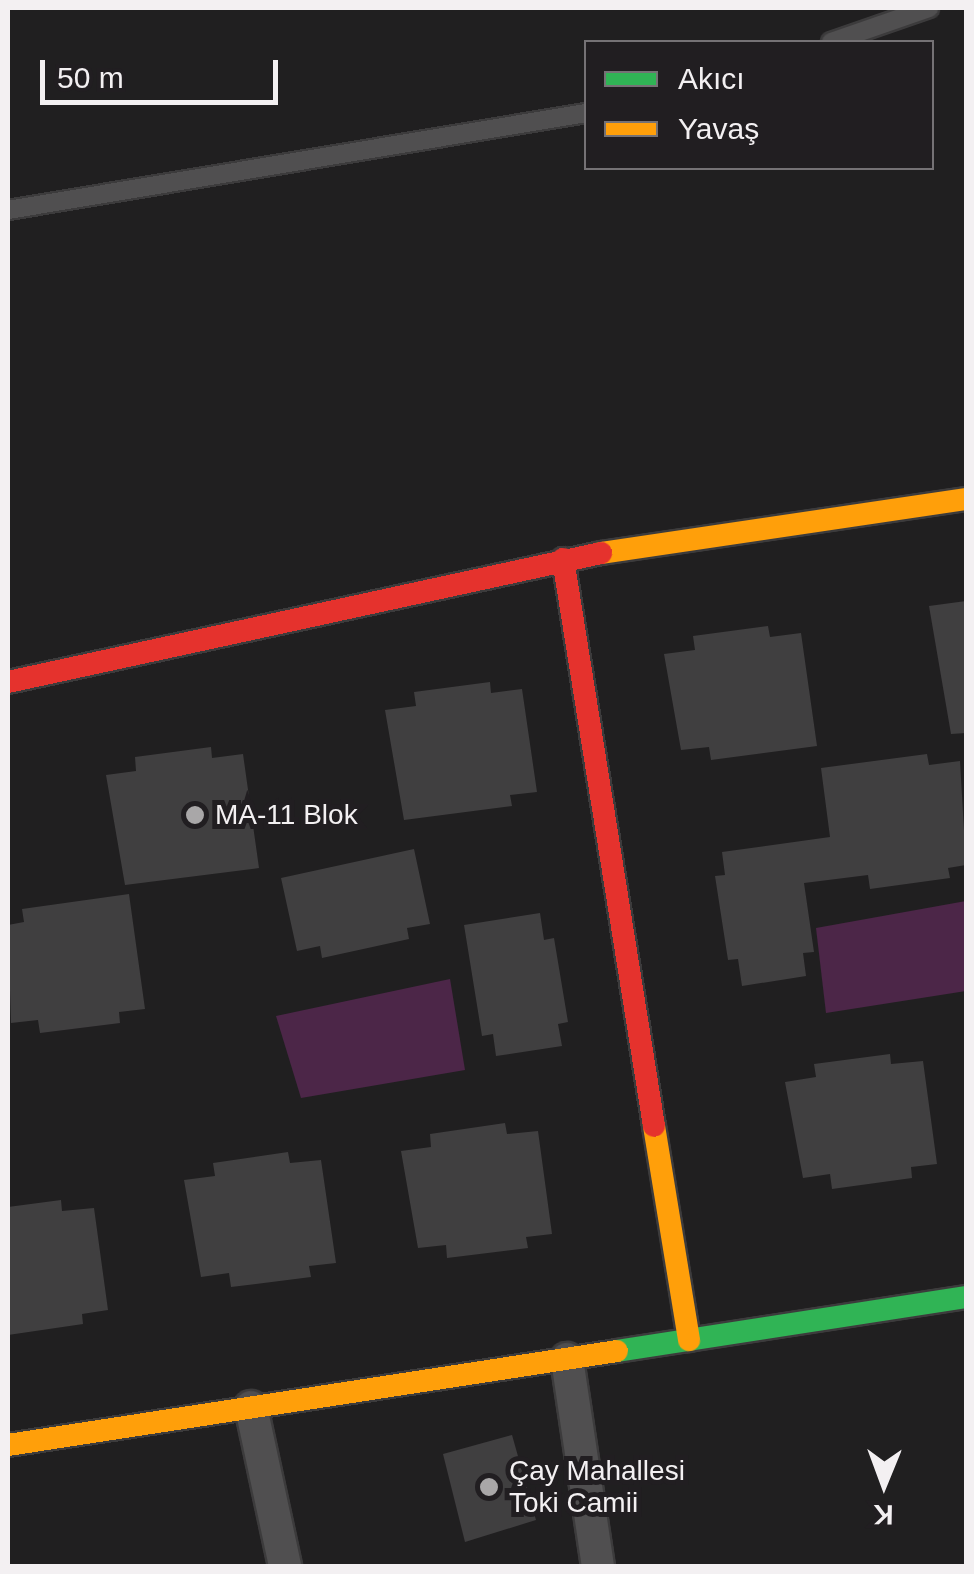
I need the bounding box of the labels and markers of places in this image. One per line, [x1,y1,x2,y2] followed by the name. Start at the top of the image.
[215,798,358,832] place label: MA-11 Blok
[184,804,206,826] marker: MA-11 Blok
[509,1454,685,1520] place label: Çay Mahallesi Toki Camii
[478,1476,500,1498] marker: Çay Mahallesi Toki Camii

